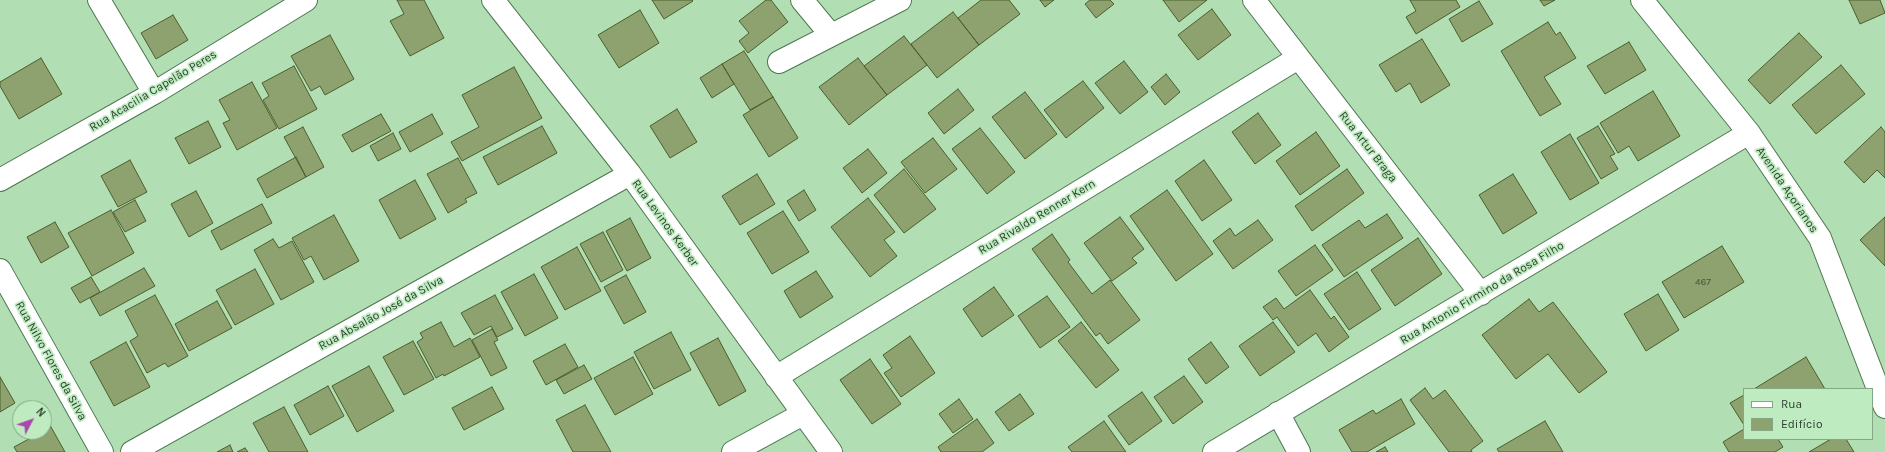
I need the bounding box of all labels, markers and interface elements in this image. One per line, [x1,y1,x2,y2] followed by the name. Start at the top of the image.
[87,47,219,135] street label: Rua Acacilia Capelão Peres
[1336,109,1400,185] street label: Rua Artur Braga
[1753,144,1821,236] street label: Avenida Açorianos
[976,176,1098,258] street label: Rua Rivaldo Renner Kern
[629,177,701,269] street label: Rua Levinos Kerber
[1398,238,1566,348] street label: Rua Antonio Firmino da Rosa Filho
[316,273,446,353] street label: Rua Absalão José da Silva
[1695,276,1711,288] house number: 467
[12,299,90,423] street label: Rua Nilvo Flores da Silva
[1743,388,1873,440] legend
[1781,397,1802,411] text: Rua
[12,400,52,440] north arrow
[1781,417,1822,431] text: Edifício

